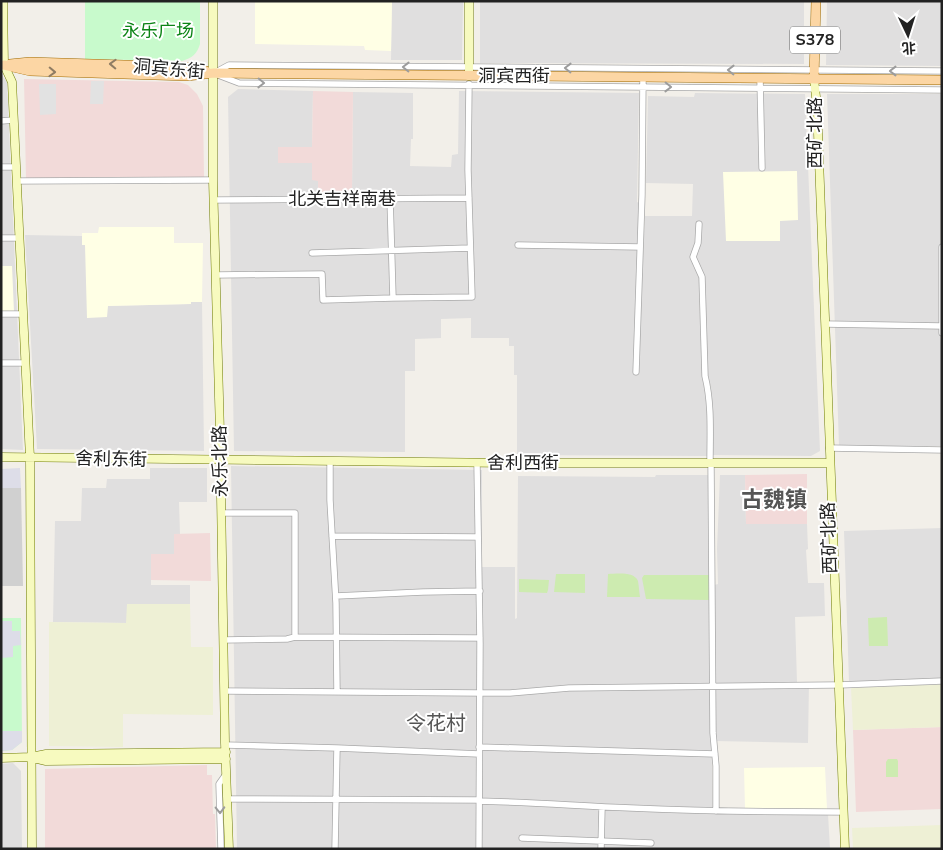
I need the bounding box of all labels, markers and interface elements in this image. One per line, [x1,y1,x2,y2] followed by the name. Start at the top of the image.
[883,10,933,60] north arrow
[122,19,194,43] park label: 永乐广场
[790,26,840,54] road number: S378
[901,38,917,57] text: 北
[132,54,206,84] street label: 洞宾东街
[109,59,117,70] one-way arrow
[401,62,409,72] one-way arrow
[564,63,572,73] one-way arrow
[478,64,550,88] street label: 洞宾西街
[726,65,734,75] one-way arrow
[48,66,56,77] one-way arrow
[889,66,896,76] one-way arrow
[257,78,265,88] one-way arrow
[664,82,672,92] one-way arrow
[803,97,827,169] street label: 西矿北路
[288,187,396,211] street label: 北关吉祥南巷
[207,425,233,497] street label: 永乐北路
[75,446,147,472] street label: 舍利东街
[487,451,559,475] street label: 舍利西街
[741,485,807,515] district label: 古魏镇
[816,502,842,574] street label: 西矿北路
[406,710,466,737] district label: 令花村
[215,807,225,815] one-way arrow

